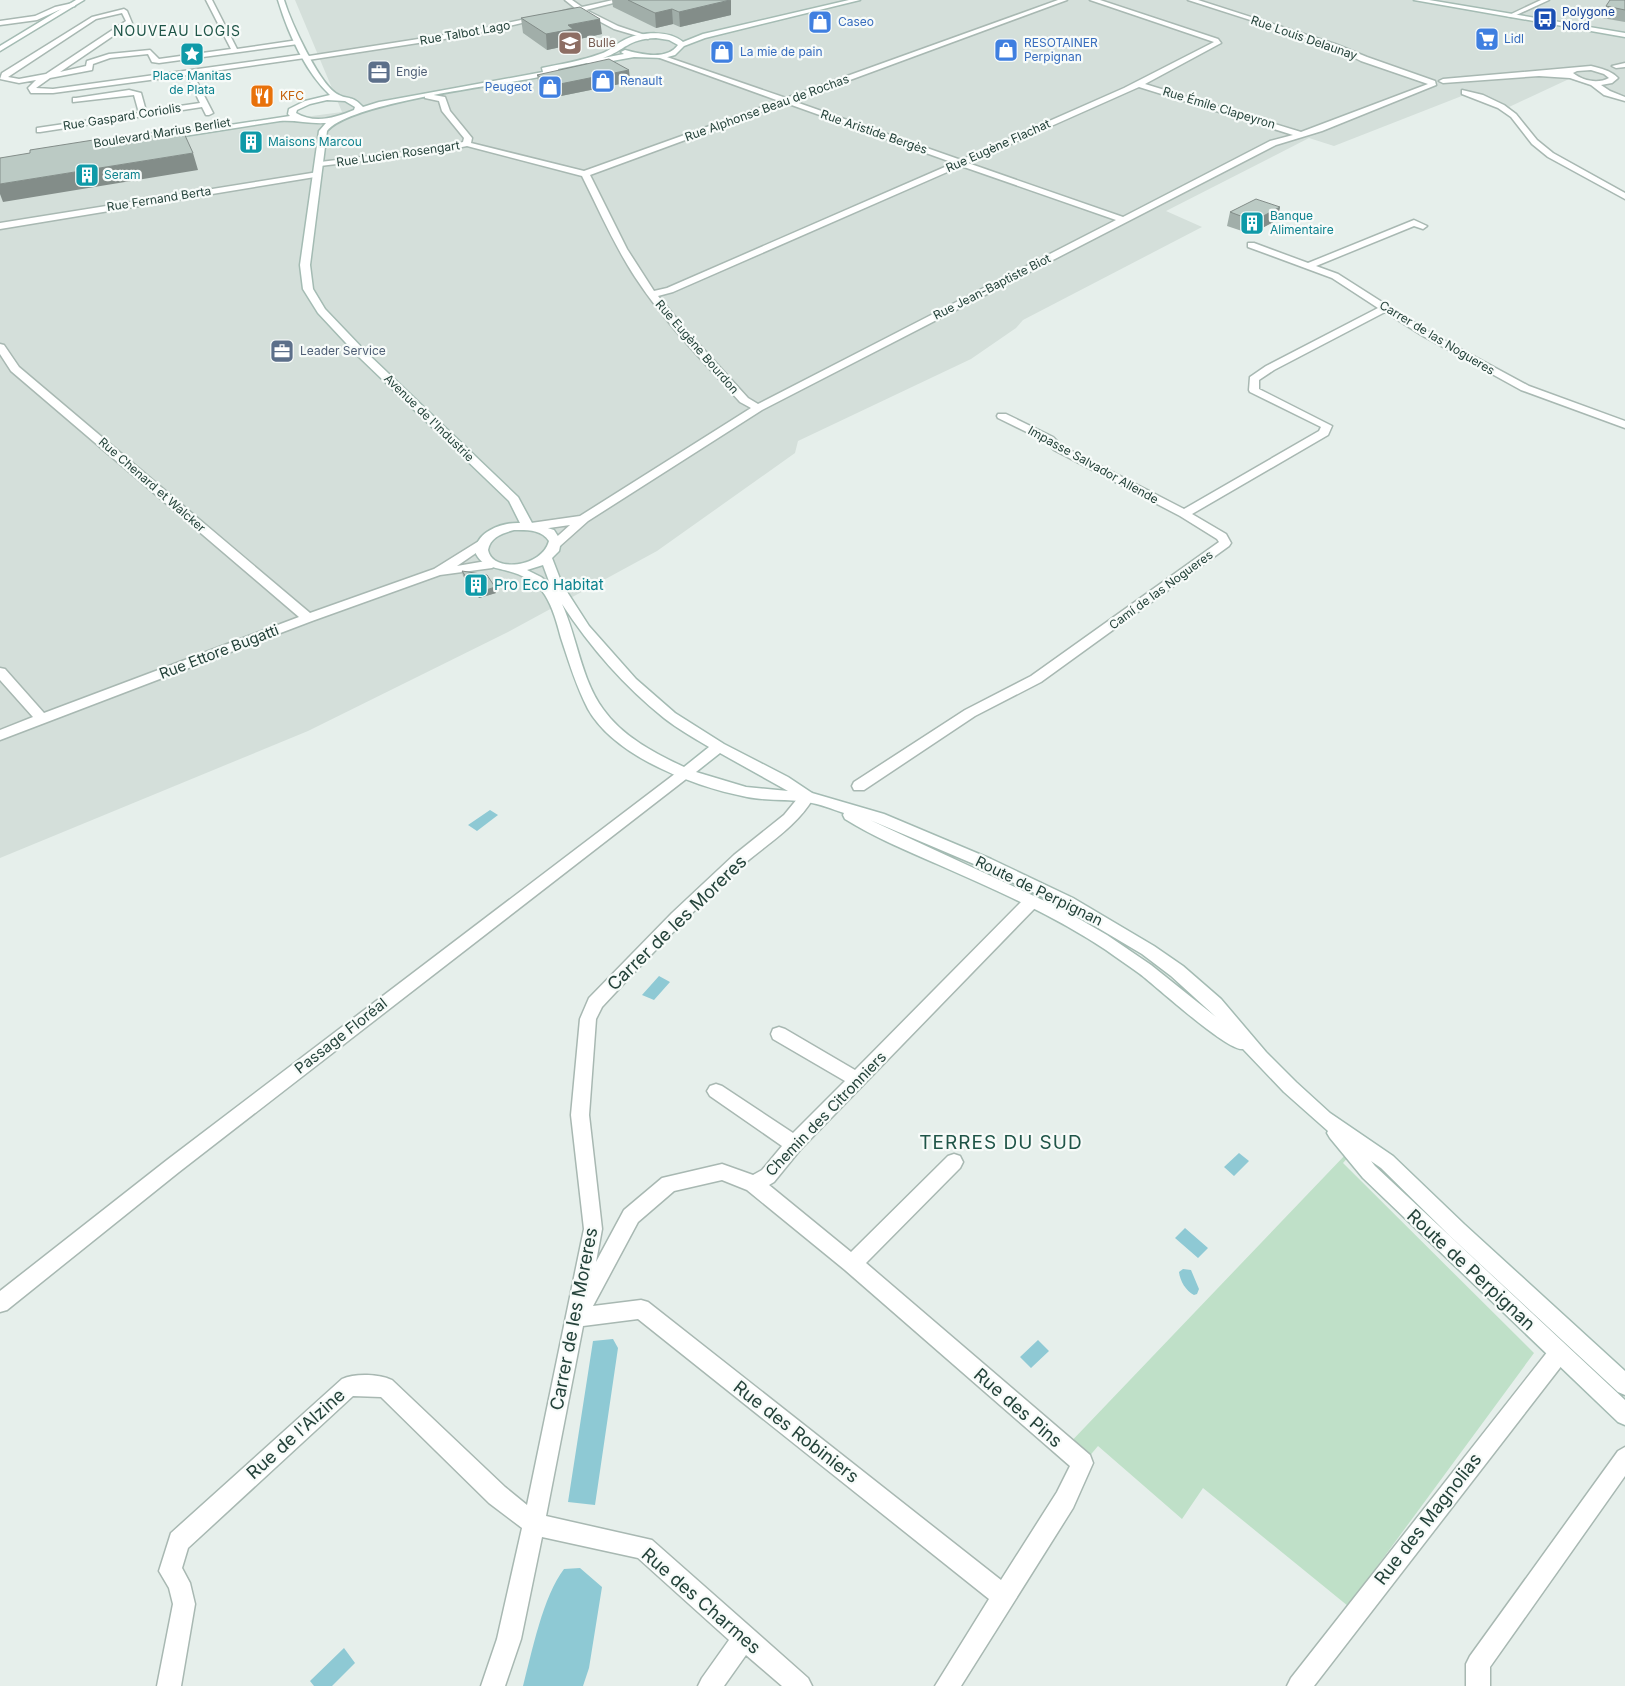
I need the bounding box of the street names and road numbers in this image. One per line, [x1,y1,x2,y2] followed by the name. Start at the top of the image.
[1249,12,1360,63] street label: Rue Louis Delaunay
[418,17,511,48] street label: Rue Talbot Lago
[683,71,851,144] street label: Rue Alphonse Beau de Rochas
[1161,83,1277,132] street label: Rue Émile Clapeyron
[62,100,182,133] street label: Rue Gaspard Coriolis
[819,106,929,157] street label: Rue Aristide Bergès
[92,114,232,151] street label: Boulevard Marius Berliet
[943,116,1052,175] street label: Rue Eugène Flachat
[335,137,461,170] street label: Rue Lucien Rosengart
[106,183,212,214] street label: Rue Fernand Berta
[931,250,1053,323] street label: Rue Jean-Baptiste Biot
[653,297,742,397] street label: Rue Eugène Bourdon
[1377,297,1498,378] street label: Carrer de las Nogueres
[381,371,477,464] street label: Avenue de l'Industrie
[1025,422,1161,507] street label: Impasse Salvador Allende
[96,434,209,535] street label: Rue Chenard et Walcker
[1106,547,1216,632] street label: Camí de las Nogueres
[156,620,281,683] street label: Rue Ettore Bugatti
[603,851,751,995] street label: Carrer de les Moreres
[972,851,1106,930] street label: Route de Perpignan
[291,994,391,1078] street label: Passage Floréal
[761,1047,890,1180] street label: Chemin des Citronniers
[1403,1205,1540,1334] street label: Route de Perpignan
[545,1226,602,1412] street label: Carrer de les Moreres
[970,1364,1067,1452] street label: Rue des Pins
[730,1376,863,1487] street label: Rue des Robiniers
[242,1384,349,1483] street label: Rue de l'Alzine
[1370,1449,1485,1589] street label: Rue des Magnolias
[638,1543,765,1658] street label: Rue des Charmes

